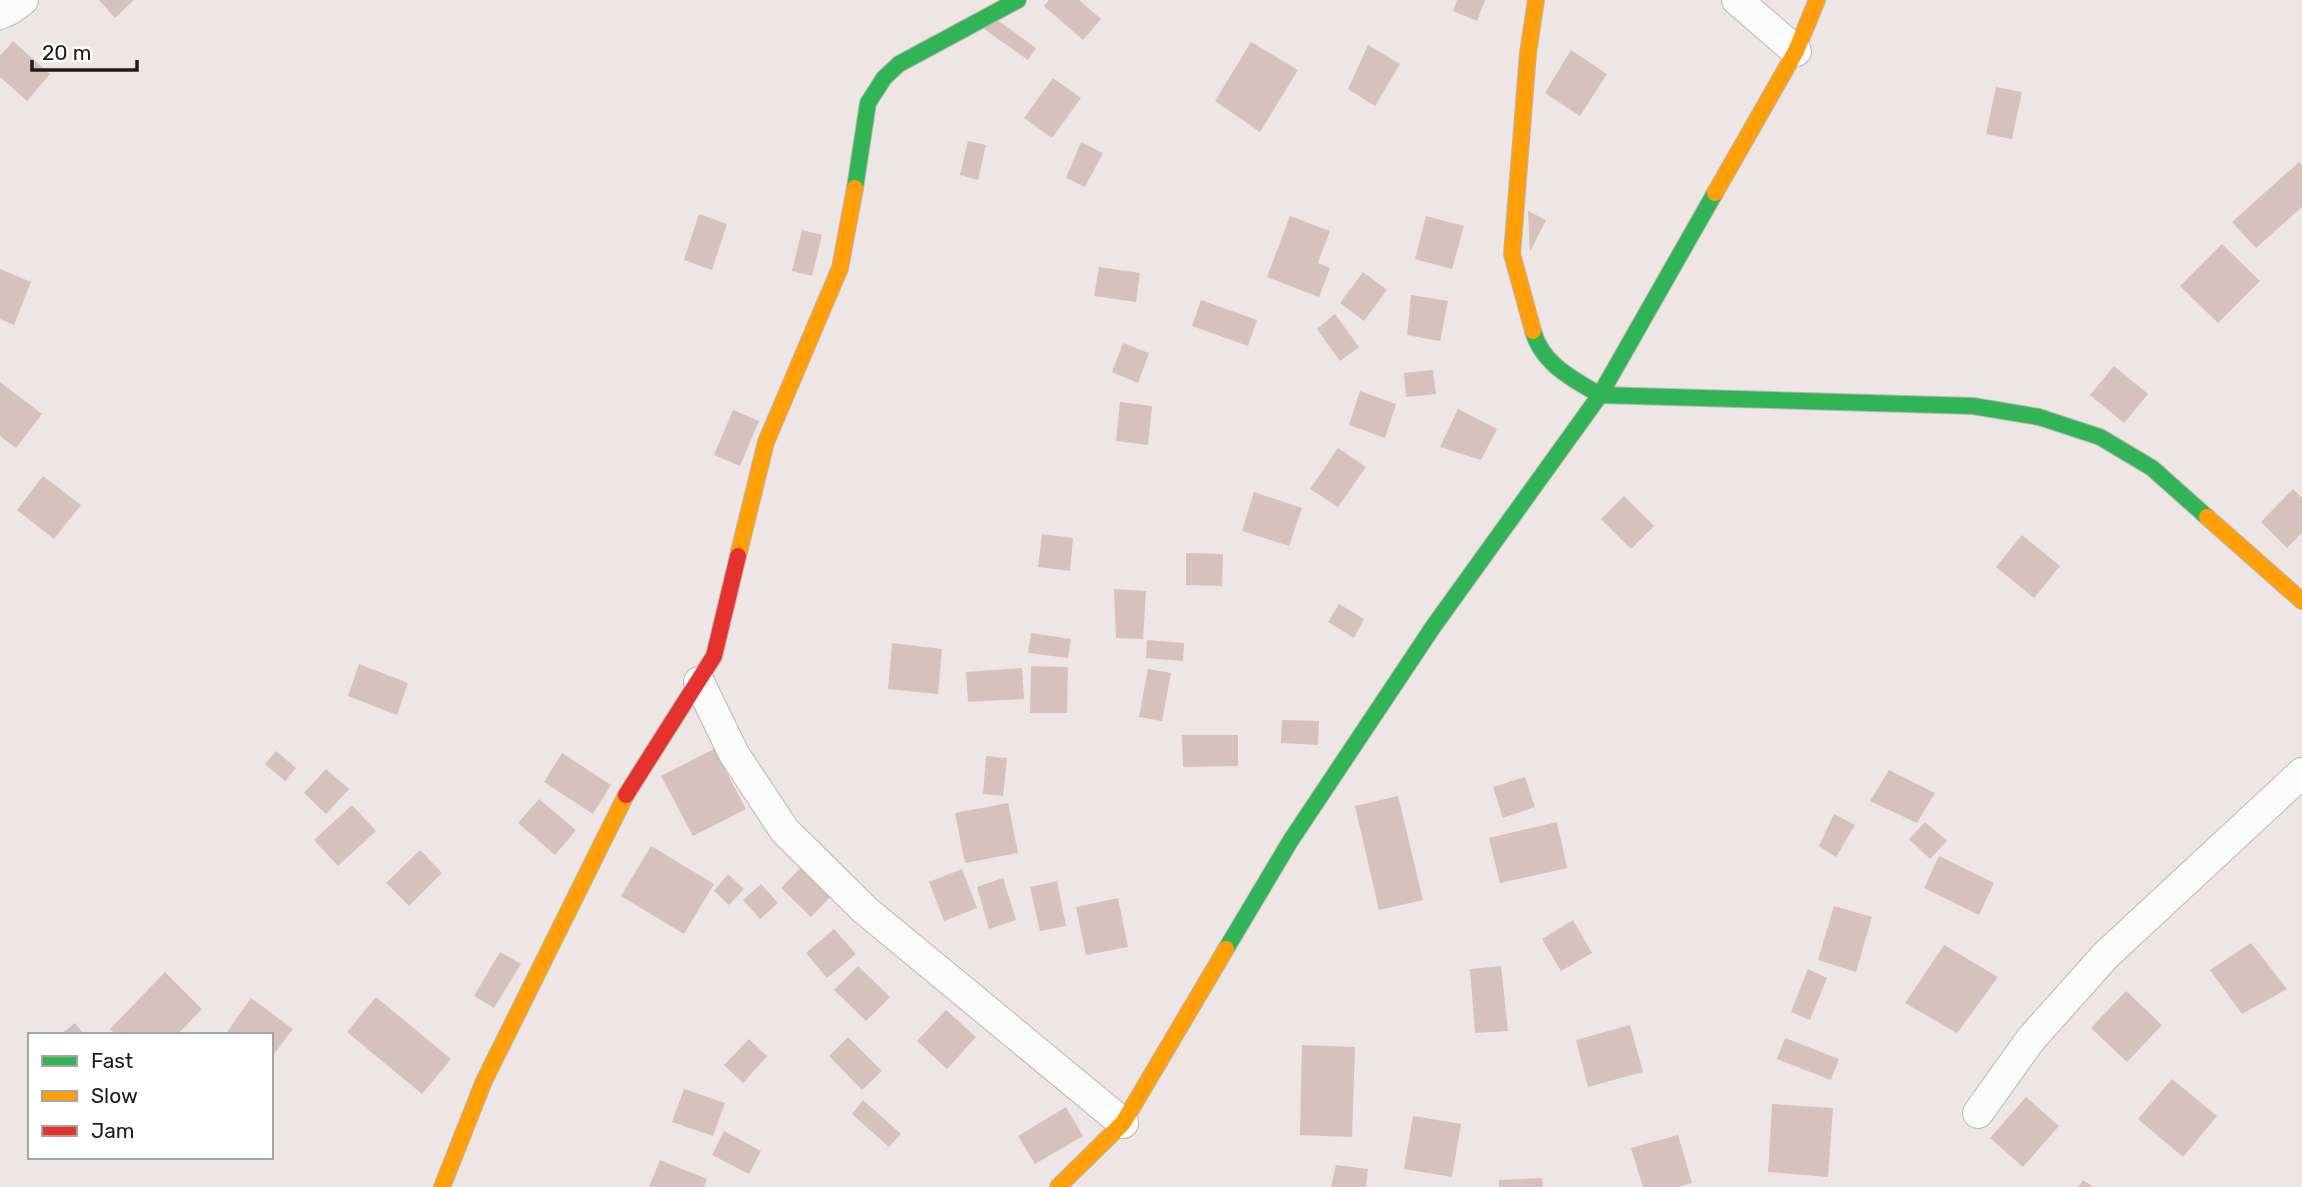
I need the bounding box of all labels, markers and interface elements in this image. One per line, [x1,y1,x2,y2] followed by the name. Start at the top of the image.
[32,28,136,72] scale bar
[42,40,91,65] text: 20 m
[28,1033,273,1159] legend
[91,1048,133,1073] text: Fast
[91,1083,138,1108] text: Slow
[91,1118,135,1143] text: Jam

